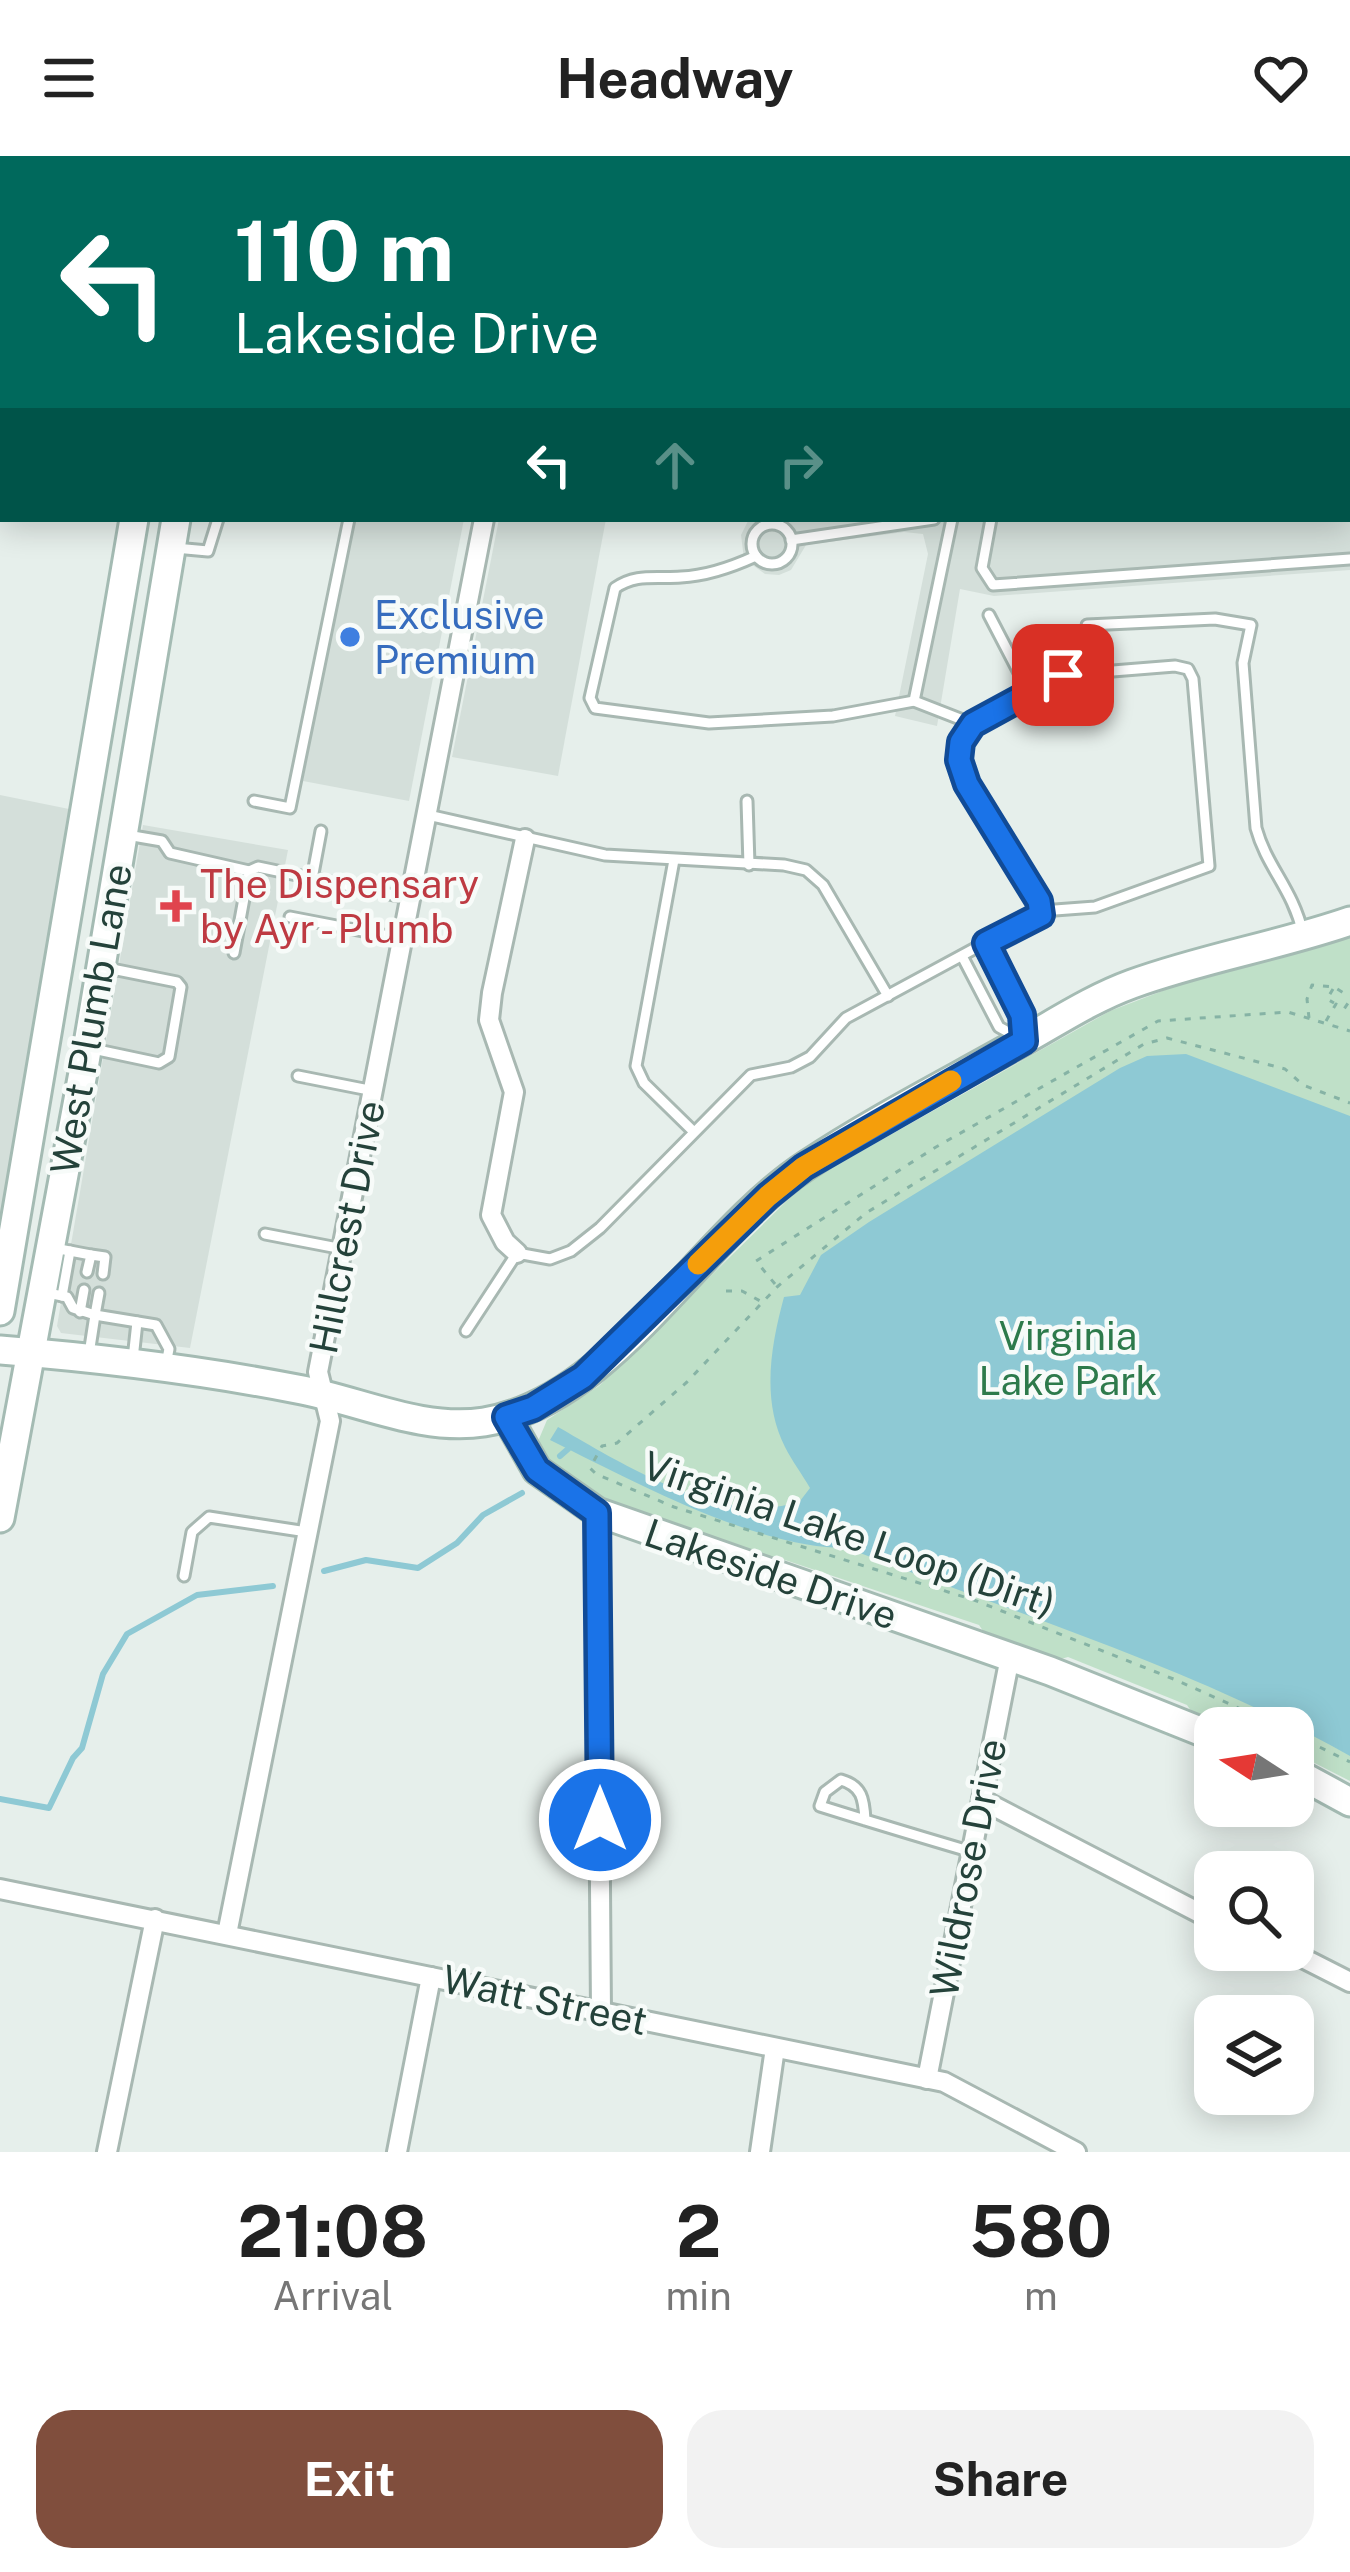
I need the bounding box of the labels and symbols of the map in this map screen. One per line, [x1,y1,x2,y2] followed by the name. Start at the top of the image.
[374,592,545,683] place label: Exclusive Premium
[337,624,363,650] marker: Exclusive Premium
[1012,624,1114,726] pin
[41,860,141,1178] street label: West Plumb Lane
[200,861,479,952] place label: The Dispensary by Ayr - Plumb
[163,893,189,919] marker: The Dispensary by Ayr - Plumb
[300,1096,394,1358] street label: Hillcrest Drive
[979,1313,1157,1404] park label: Virginia Lake Park
[637,1442,1061,1626] street label: Virginia Lake Loop (Dirt)
[639,1509,903,1639] street label: Lakeside Drive
[1194,1707,1314,1827] north arrow
[920,1735,1016,2001] street label: Wildrose Drive
[537,1757,663,1883] position arrow
[438,1956,652,2044] street label: Watt Street

